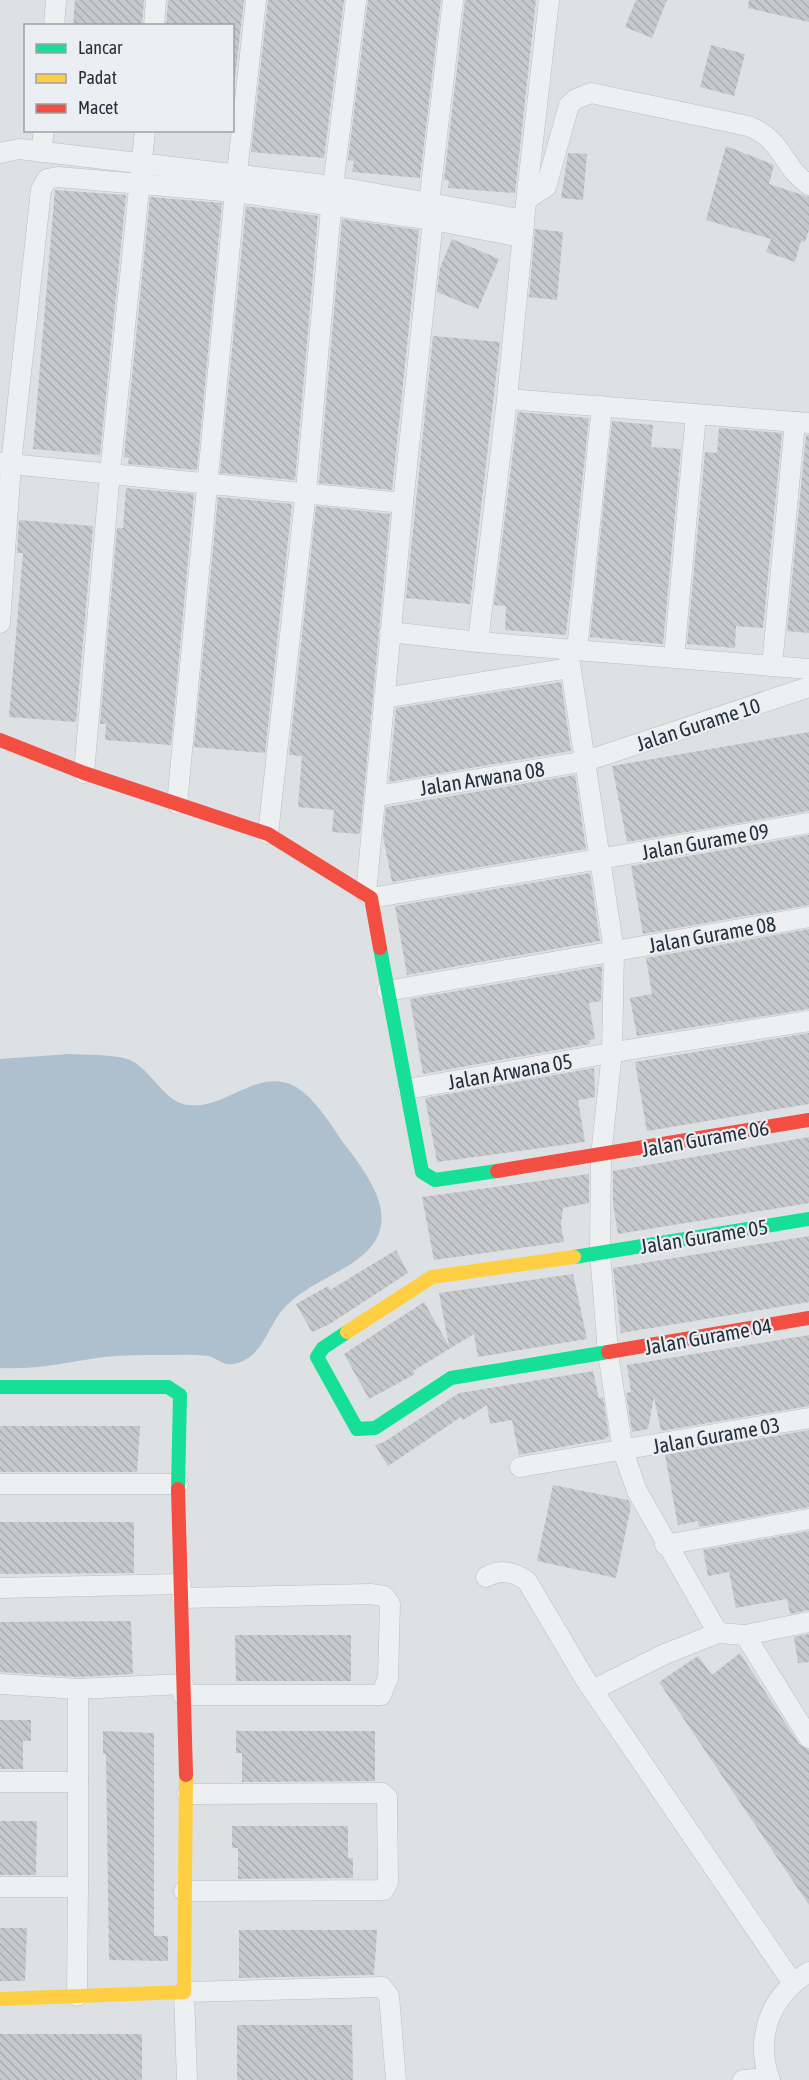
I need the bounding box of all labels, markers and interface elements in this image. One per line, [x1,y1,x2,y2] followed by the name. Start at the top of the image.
[24,24,234,132] legend
[78,37,123,58] text: Lancar
[78,67,117,88] text: Padat
[78,97,118,118] text: Macet
[633,693,763,755] street label: Jalan Gurame 10
[418,756,546,800] street label: Jalan Arwana 08
[639,818,771,864] street label: Jalan Gurame 09
[646,911,778,957] street label: Jalan Gurame 08
[446,1048,574,1094] street label: Jalan Arwana 05
[639,1115,771,1161] street label: Jalan Gurame 06
[638,1214,770,1258] street label: Jalan Gurame 05
[642,1313,774,1359] street label: Jalan Gurame 04
[650,1412,782,1458] street label: Jalan Gurame 03

